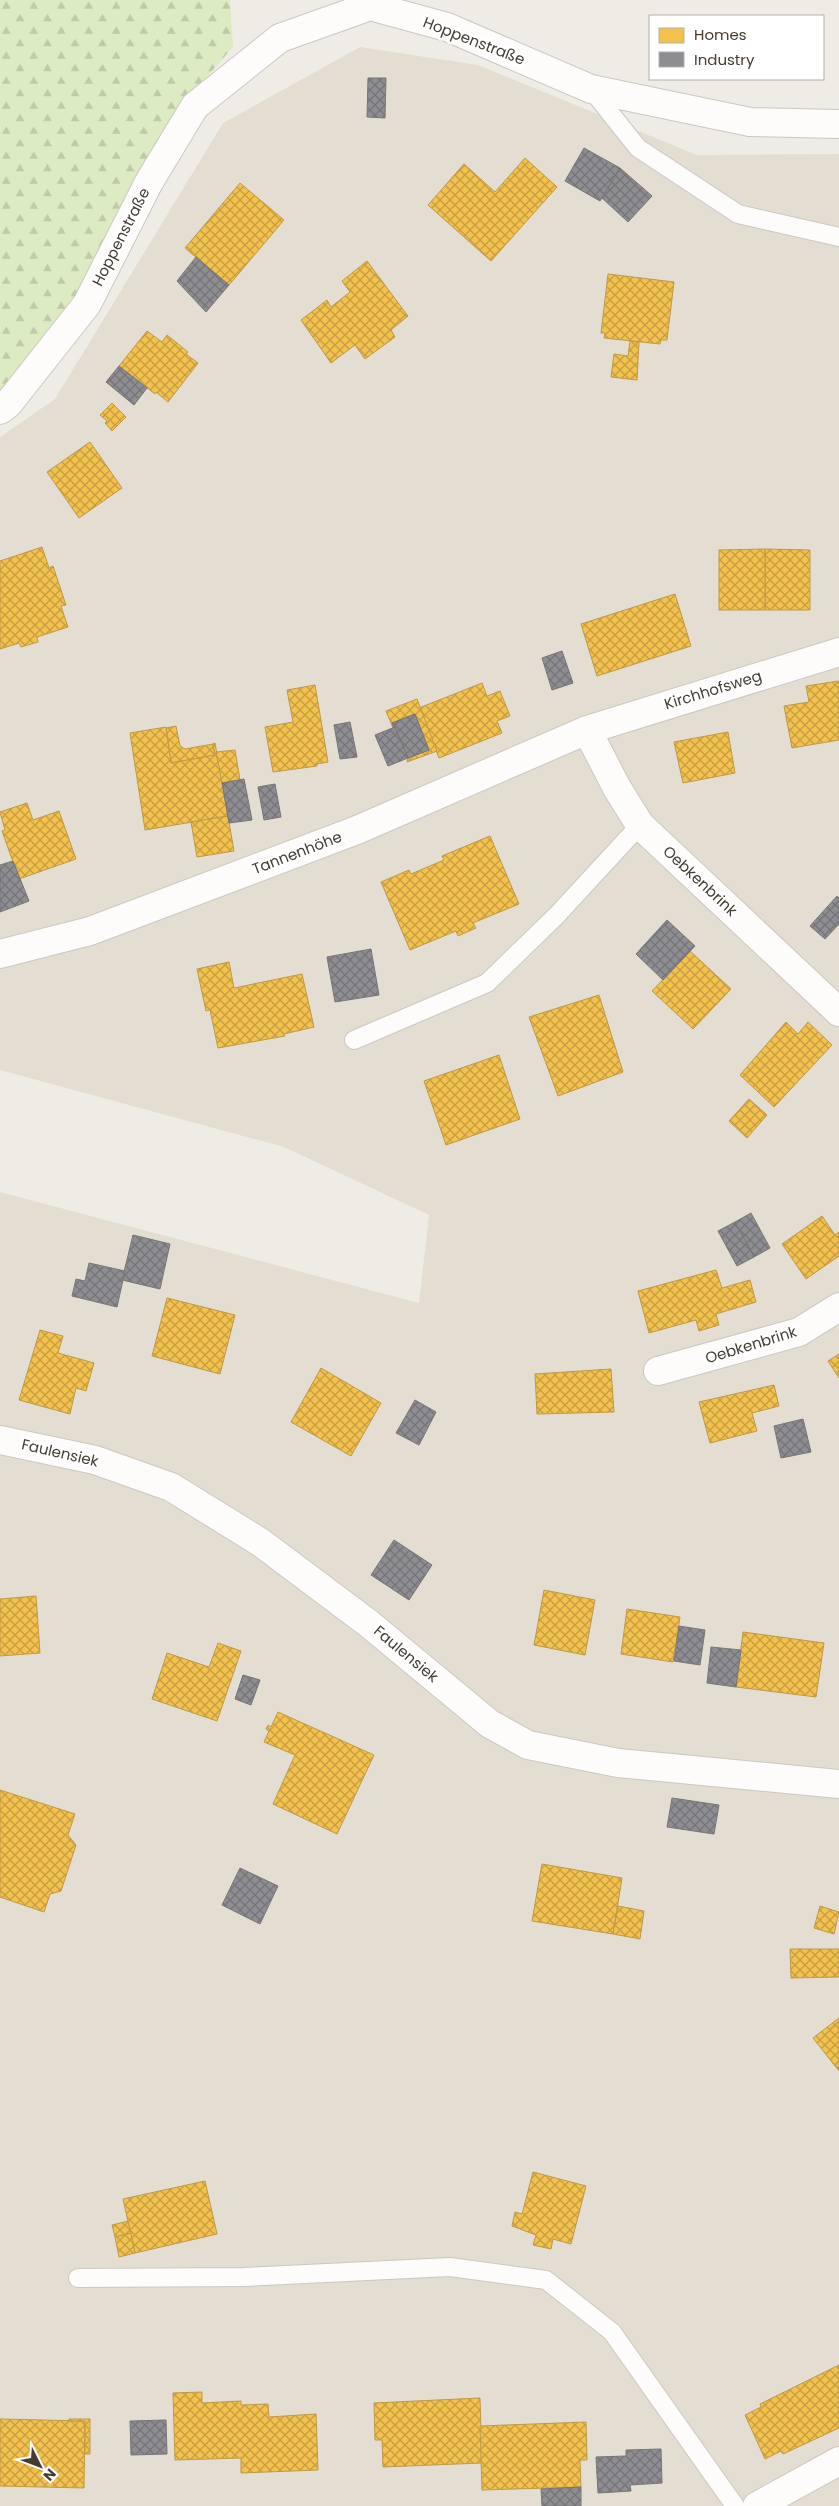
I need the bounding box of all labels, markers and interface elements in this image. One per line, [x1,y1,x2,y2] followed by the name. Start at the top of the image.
[420,11,528,70] street label: Hoppenstraße
[649,15,824,80] legend
[694,24,747,45] text: Homes
[694,49,755,70] text: Industry
[87,184,154,290] street label: Hoppenstraße
[662,665,764,714] street label: Kirchhofsweg
[249,826,345,879] street label: Tannenhöhe
[659,841,742,921] street label: Oebkenbrink
[703,1321,799,1368] street label: Oebkenbrink
[20,1433,101,1472] street label: Faulensiek
[370,1620,443,1687] street label: Faulensiek
[15,2441,65,2491] north arrow
[39,2464,61,2485] text: N

